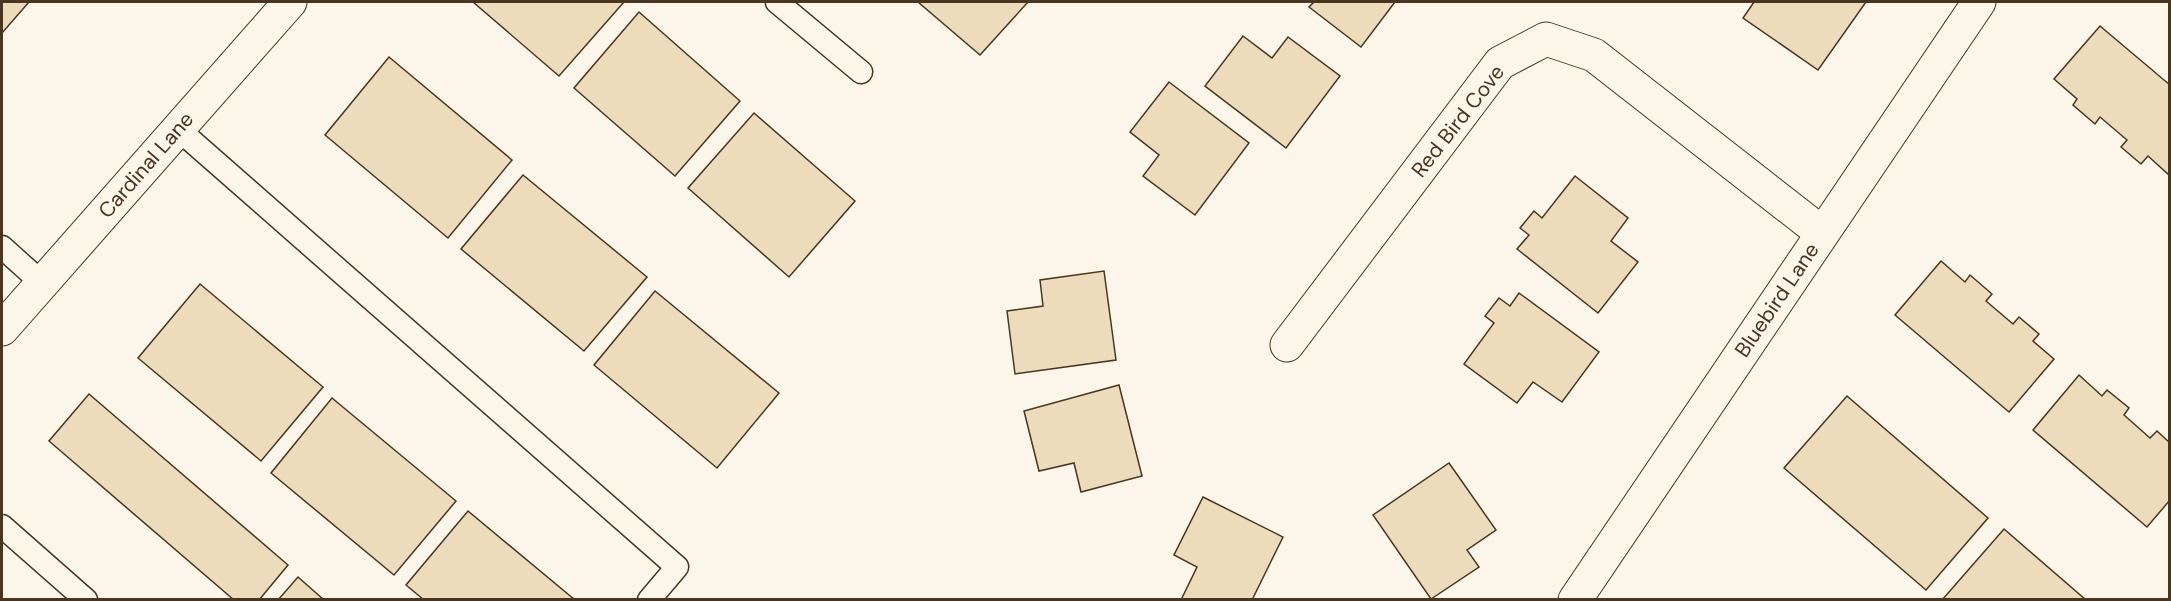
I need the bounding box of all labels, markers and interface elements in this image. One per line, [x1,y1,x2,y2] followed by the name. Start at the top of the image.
[1405,59,1511,183] street label: Red Bird Cove
[92,106,200,224] street label: Cardinal Lane
[1728,237,1826,363] street label: Bluebird Lane

